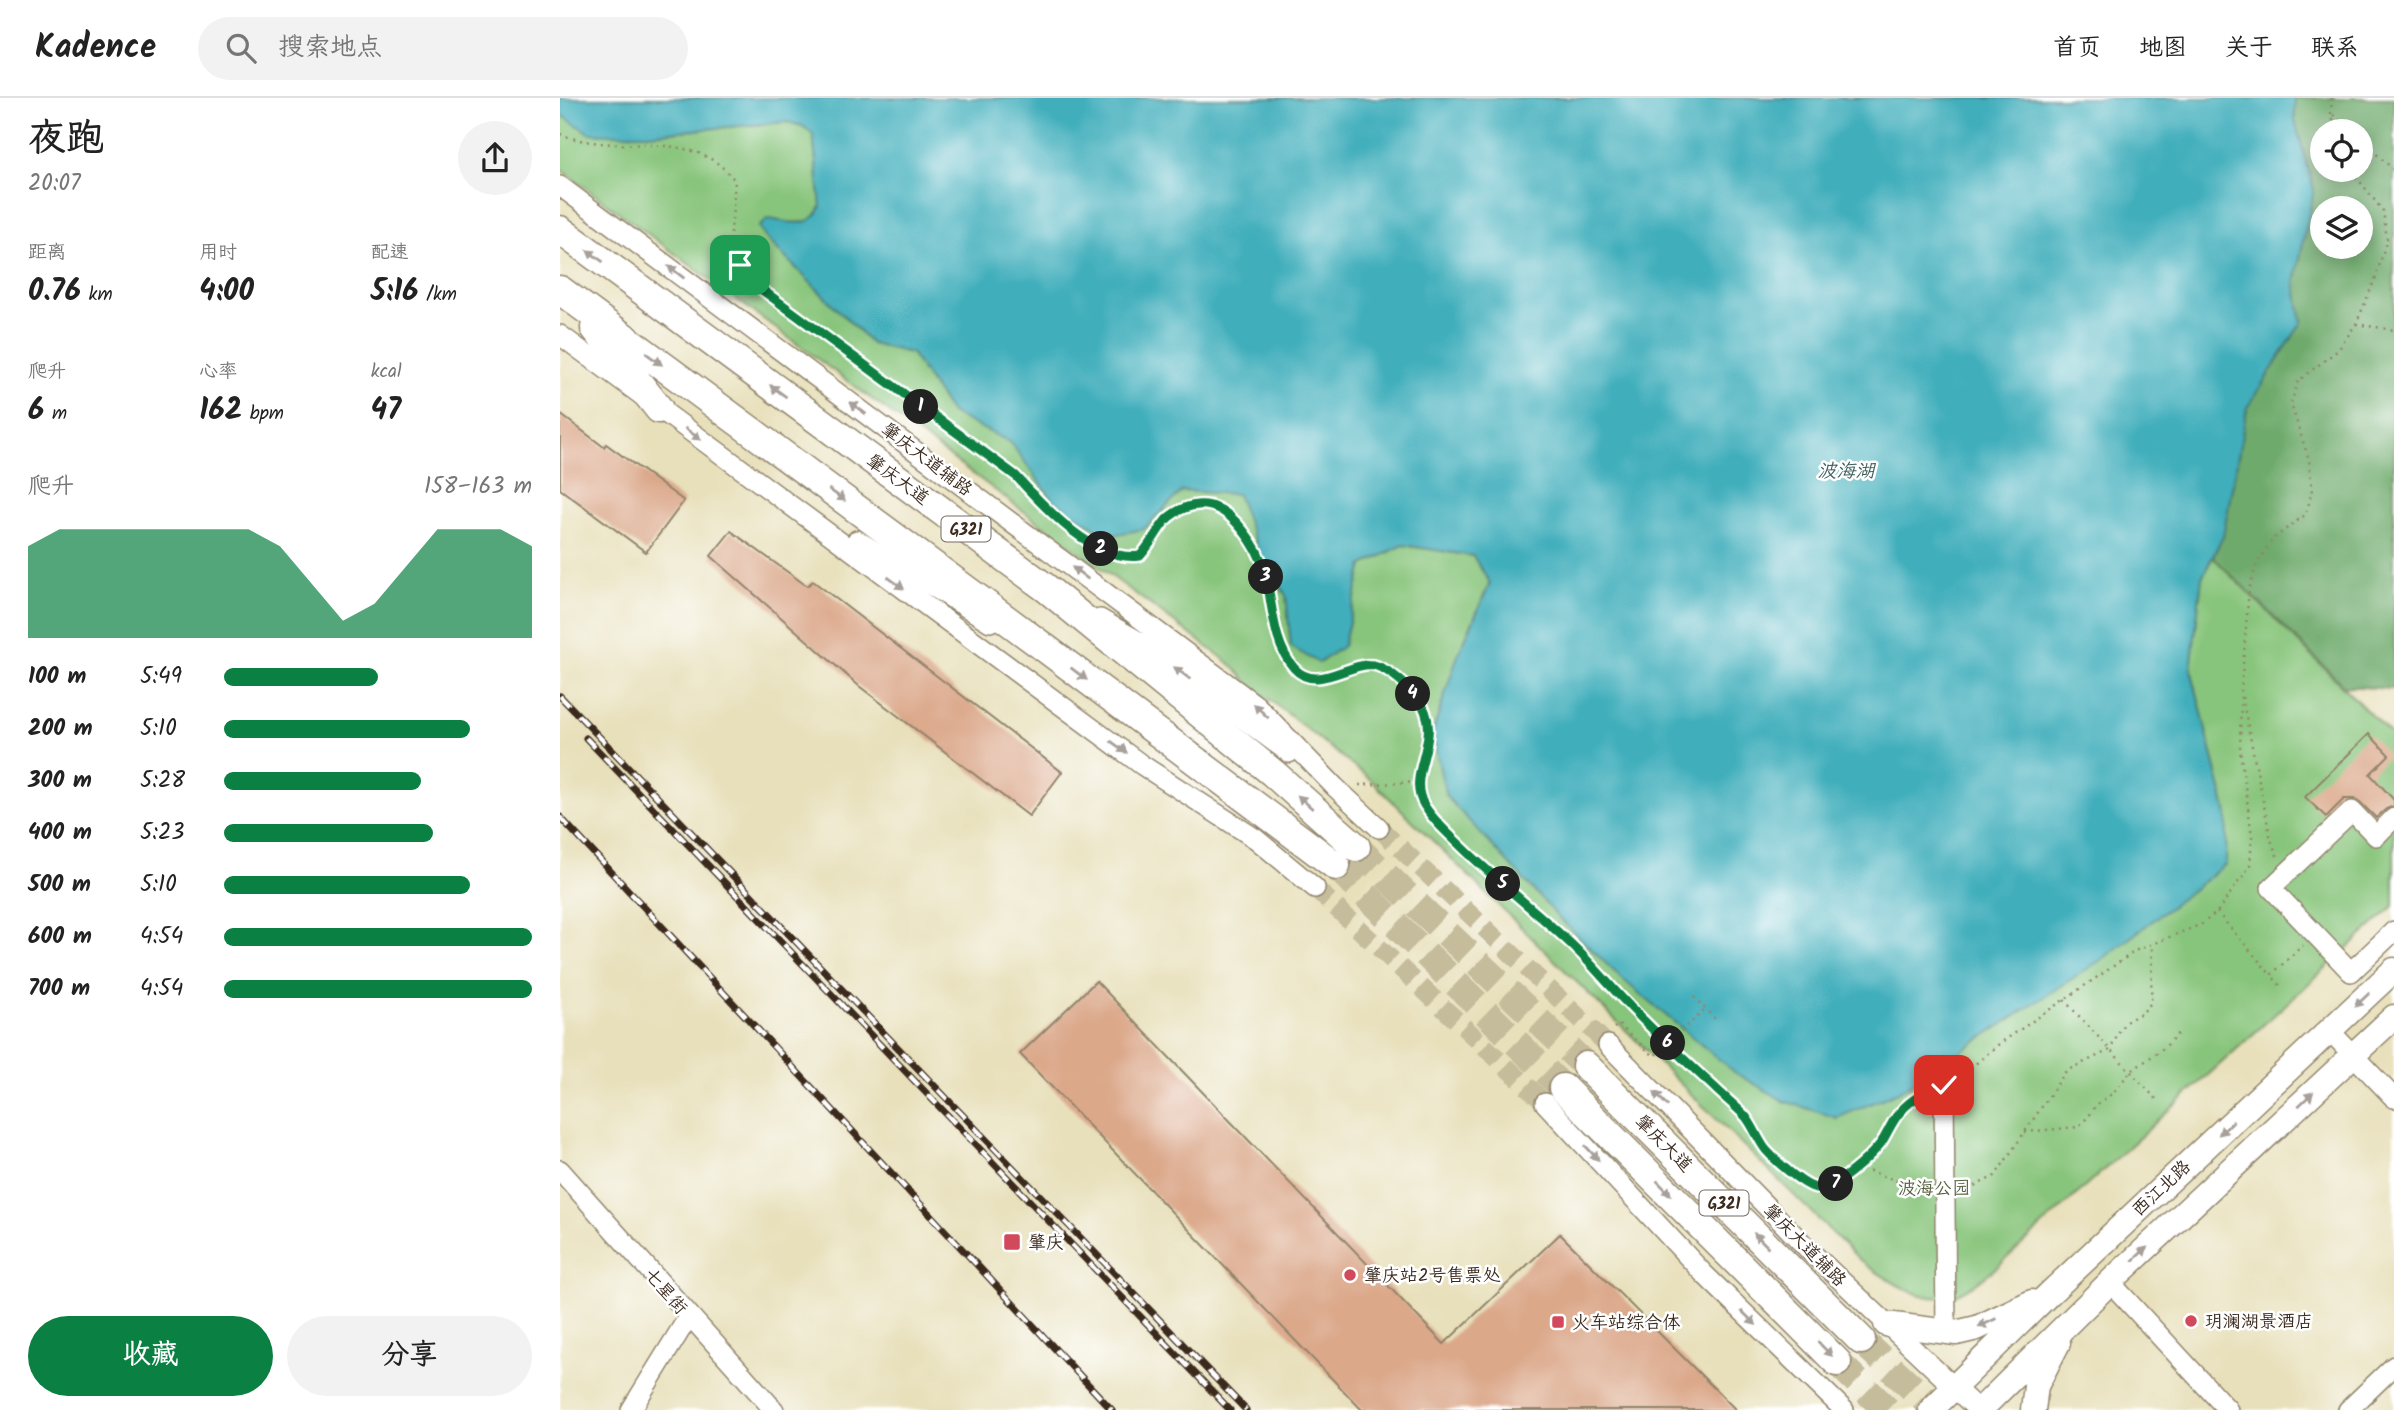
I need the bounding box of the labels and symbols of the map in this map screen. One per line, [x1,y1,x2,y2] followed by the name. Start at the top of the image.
[710,235,770,295] pin
[586,249,604,263] one-way arrow
[666,265,685,279] one-way arrow
[645,352,663,366] one-way arrow
[770,383,788,398] one-way arrow
[904,390,938,424] pin: 1
[849,401,867,415] one-way arrow
[877,418,977,500] street label: 肇庆大道辅路
[684,427,703,441] one-way arrow
[863,449,933,509] street label: 肇庆大道
[1817,457,1876,487] water label: 波海湖
[828,487,846,501] one-way arrow
[942,516,990,542] road number: G321
[1084,532,1118,566] pin: 2
[1248,560,1284,594] pin: 3
[1071,566,1089,580] one-way arrow
[887,576,905,591] one-way arrow
[1070,666,1088,680] one-way arrow
[1173,666,1191,680] one-way arrow
[1396,676,1430,712] pin: 4
[1253,703,1270,719] one-way arrow
[1110,740,1128,754] one-way arrow
[1296,794,1314,810] one-way arrow
[1486,866,1520,902] pin: 5
[2354,992,2371,1008] one-way arrow
[1650,1026,1686,1060] pin: 6
[1914,1055,1974,1115] pin
[1653,1091,1670,1108] one-way arrow
[2297,1091,2314,1107] one-way arrow
[1627,1108,1699,1180] street label: 肇庆大道
[2218,1119,2235,1135] one-way arrow
[1584,1144,1600,1162] one-way arrow
[2126,1154,2198,1224] street label: 西江北路
[1818,1166,1854,1202] pin: 7
[1898,1175,1970,1204] park label: 波海公园
[1655,1179,1671,1196] one-way arrow
[1700,1190,1748,1216] road number: G321
[1756,1198,1852,1294] street label: 肇庆大道辅路
[1028,1229,1064,1258] place label: 肇庆
[1002,1232,1022,1252] marker: 肇庆
[1753,1232,1770,1248] one-way arrow
[2131,1246,2148,1262] one-way arrow
[636,1262,694,1322] street label: 七星街
[1364,1262,1500,1291] place label: 肇庆站2号售票处
[1342,1267,1358,1283] marker: 肇庆站2号售票处
[2205,1308,2313,1337] place label: 玥澜湖景酒店
[1572,1309,1680,1338] place label: 火车站综合体
[1740,1309,1757,1325] one-way arrow
[2183,1313,2199,1329] marker: 玥澜湖景酒店
[1550,1314,1566,1330] marker: 火车站综合体
[1977,1318,1997,1329] one-way arrow
[1816,1340,1833,1357] one-way arrow

